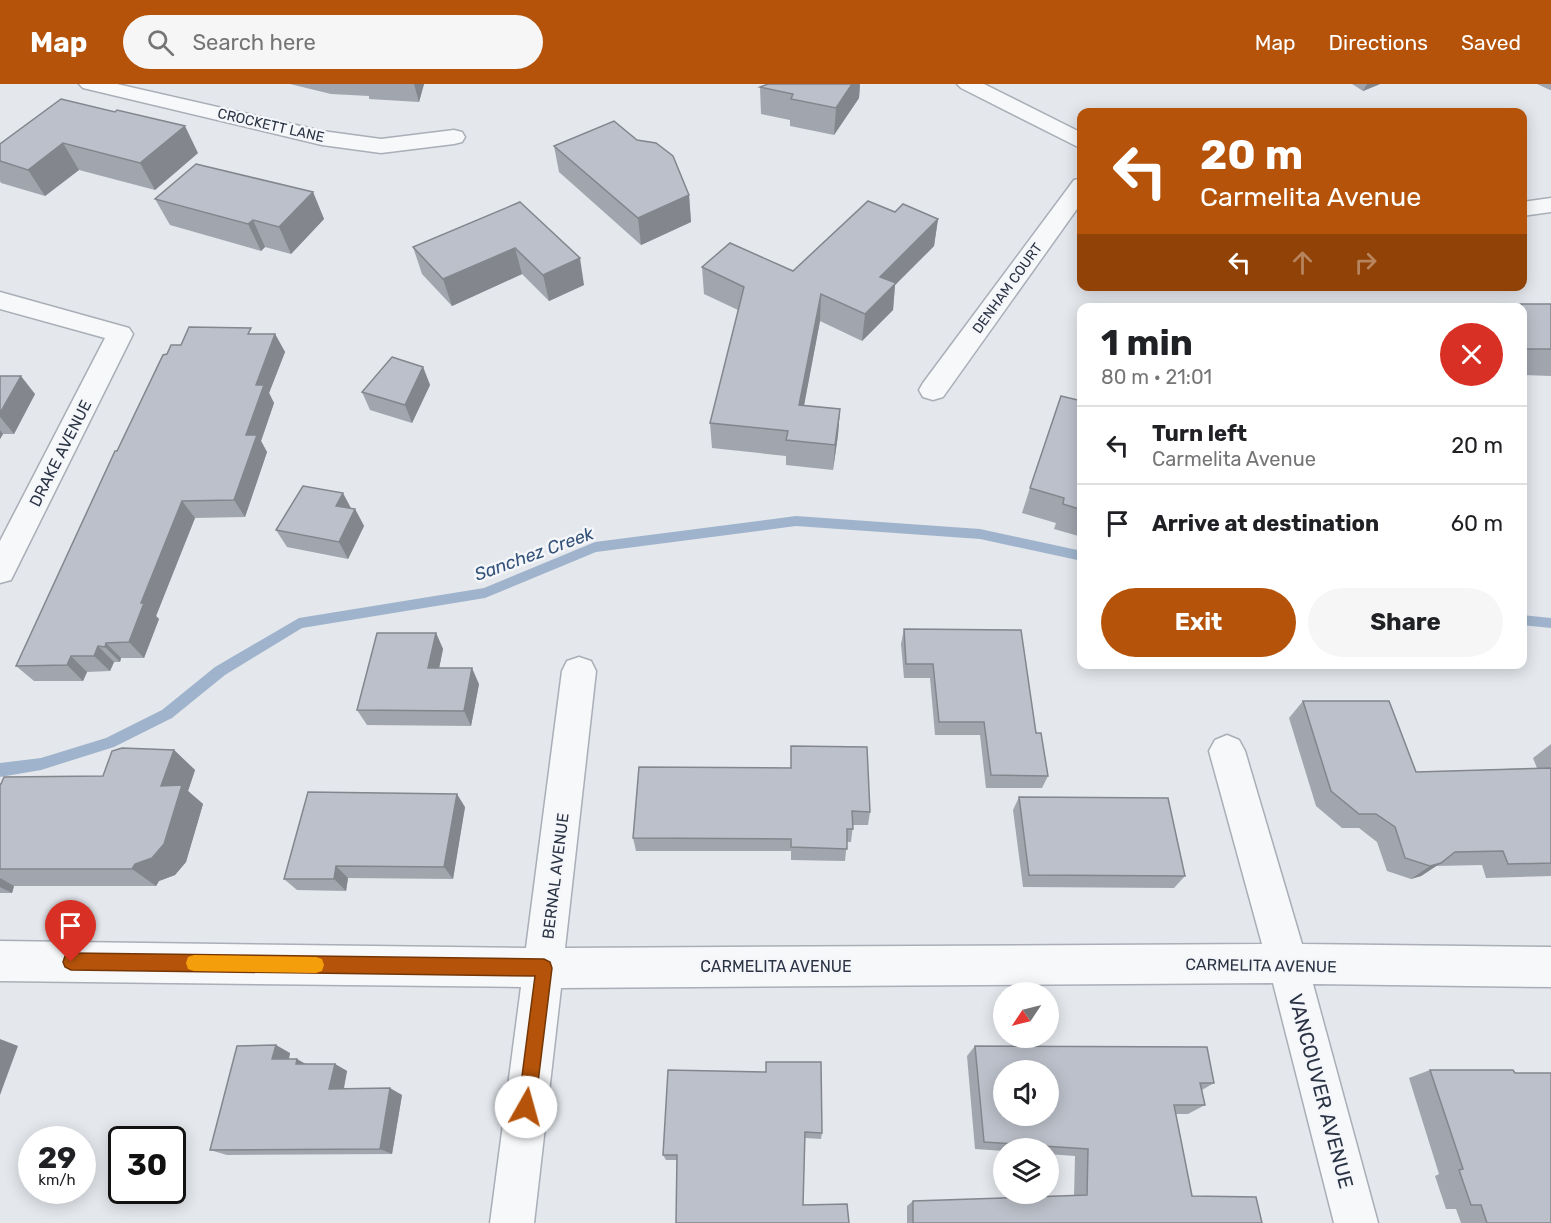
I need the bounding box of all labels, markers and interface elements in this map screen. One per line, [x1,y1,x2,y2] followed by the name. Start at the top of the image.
[123,15,543,69] search box
[30,26,87,59] text: Map
[144,26,177,59] icon: search
[192,29,316,56] text: Search here
[1255,30,1296,55] text: Map
[1329,30,1428,55] text: Directions
[1461,30,1521,55] text: Saved
[216,105,326,146] street label: CROCKETT LANE
[1200,130,1303,180] text: 20 m
[1101,132,1179,210] icon: left
[1200,181,1421,213] text: Carmelita Avenue
[969,240,1046,337] street label: DENHAM COURT
[1223,246,1256,279] icon: left
[1286,246,1319,279] icon: ahead
[1349,246,1382,279] icon: right
[1101,321,1193,364] text: 1 min
[1440,323,1503,386] button: close
[1101,365,1212,389] text: 80 m · 21:01
[25,397,96,510] street label: DRAKE AVENUE
[1152,420,1247,447] text: Turn left
[1101,429,1134,462] icon: left
[1451,432,1503,459] text: 20 m
[1152,447,1316,471] text: Carmelita Avenue
[1101,507,1134,540] icon: arrive
[1152,510,1379,537] text: Arrive at destination
[1451,510,1503,537] text: 60 m
[471,522,597,586] water label: Sanchez Creek
[1101,588,1296,657] button: Exit
[1308,588,1503,657] button: Share
[538,812,573,940] street label: BERNAL AVENUE
[45,900,96,962] pin
[54,909,87,942] icon: arrive
[1185,955,1337,976] street label: CARMELITA AVENUE
[700,957,852,976] street label: CARMELITA AVENUE
[993,982,1059,1048] north arrow
[993,982,1059,1204] map controls
[1283,991,1359,1191] street label: VANCOUVER AVENUE
[993,1060,1059,1126] button: sound
[494,1075,558,1139] position arrow
[108,1126,186,1204] speed limit sign: 30
[993,1138,1059,1204] button: layers
[38,1140,76,1176] text: 29
[38,1171,76,1189] text: km/h

